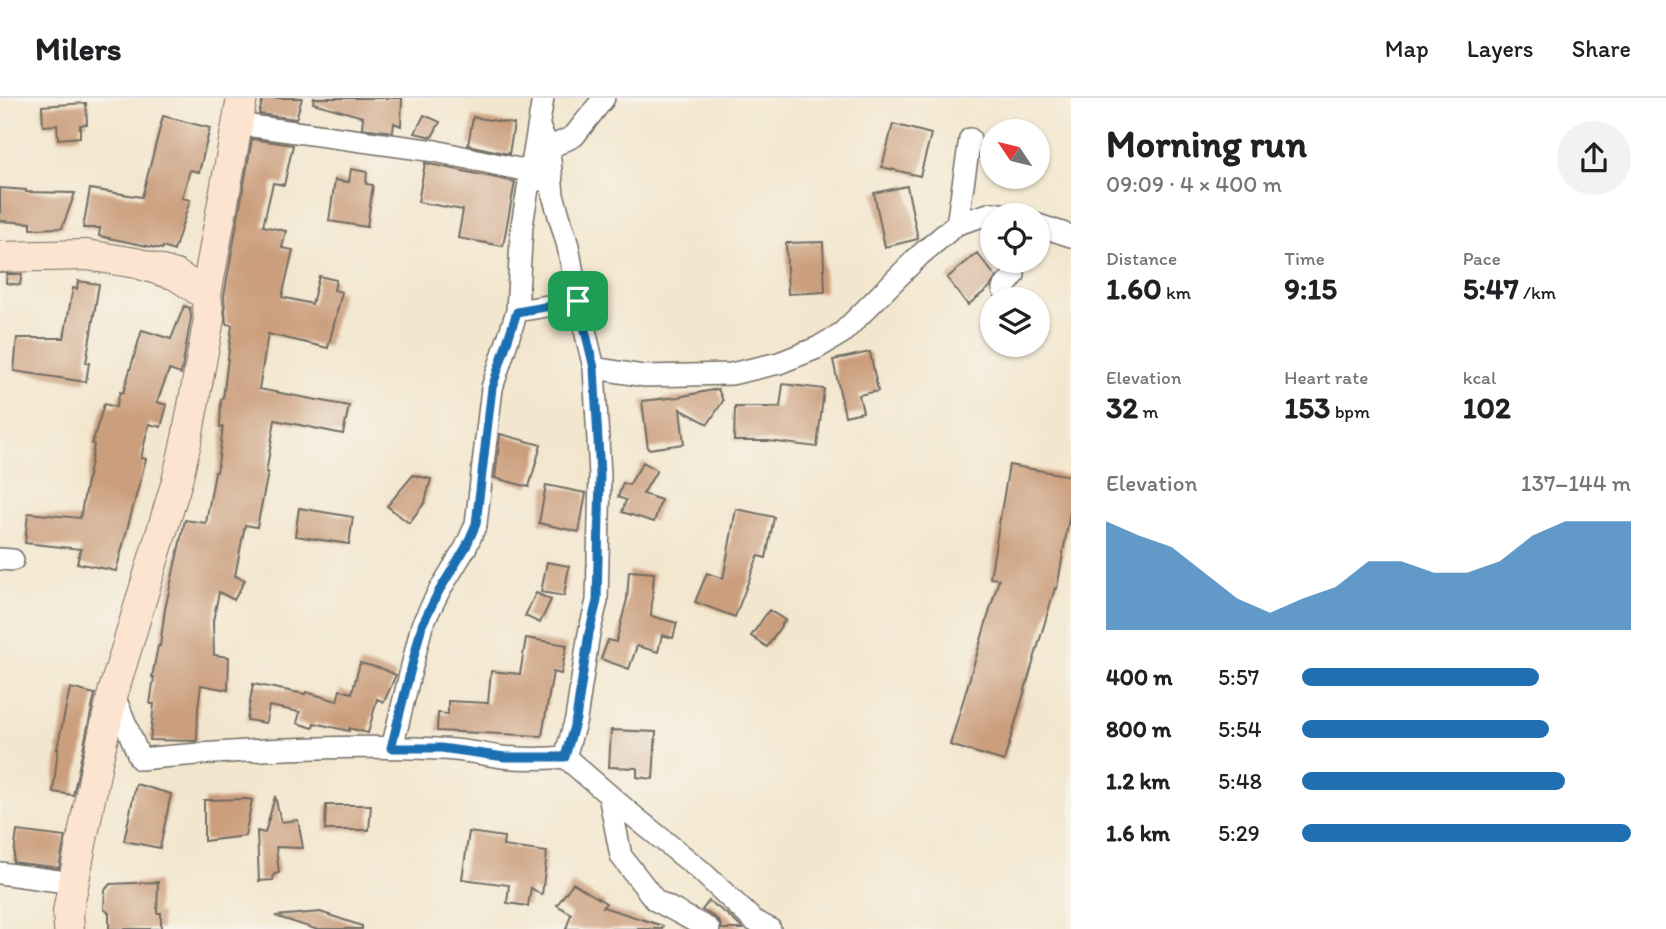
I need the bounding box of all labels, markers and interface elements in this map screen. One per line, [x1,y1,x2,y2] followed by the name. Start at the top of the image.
[35,29,122,68] text: Milers
[1385,34,1429,63] text: Map
[1467,34,1534,63] text: Layers
[1572,34,1631,63] text: Share
[980,119,1050,189] north arrow
[980,119,1050,357] map controls
[1106,121,1307,167] text: Morning run
[1557,121,1631,195] button: share
[1106,170,1282,198] text: 09:09 · 4 × 400 m
[980,203,1050,273] button: locate
[1106,247,1177,270] text: Distance
[1284,247,1325,270] text: Time
[1463,247,1501,270] text: Pace
[1106,270,1162,307] text: 1.60
[1284,270,1337,307] text: 9:15
[1463,270,1519,307] text: 5:47
[548,271,608,331] pin
[1162,281,1191,304] text: km
[1519,281,1556,304] text: /km
[559,282,597,320] icon: arrive
[980,287,1050,357] button: layers
[1106,366,1182,389] text: Elevation
[1284,366,1368,389] text: Heart rate
[1463,366,1496,389] text: kcal
[1106,389,1138,426] text: 32
[1284,389,1330,426] text: 153
[1463,389,1511,426] text: 102
[1138,400,1158,423] text: m
[1330,400,1370,423] text: bpm
[1106,469,1197,497] text: Elevation
[1521,469,1631,497] text: 137–144 m
[1106,663,1173,691] text: 400 m
[1218,663,1259,691] text: 5:57
[1106,715,1171,743] text: 800 m
[1218,715,1262,743] text: 5:54
[1106,767,1170,795] text: 1.2 km
[1218,767,1262,795] text: 5:48
[1106,819,1170,847] text: 1.6 km
[1218,819,1260,847] text: 5:29

